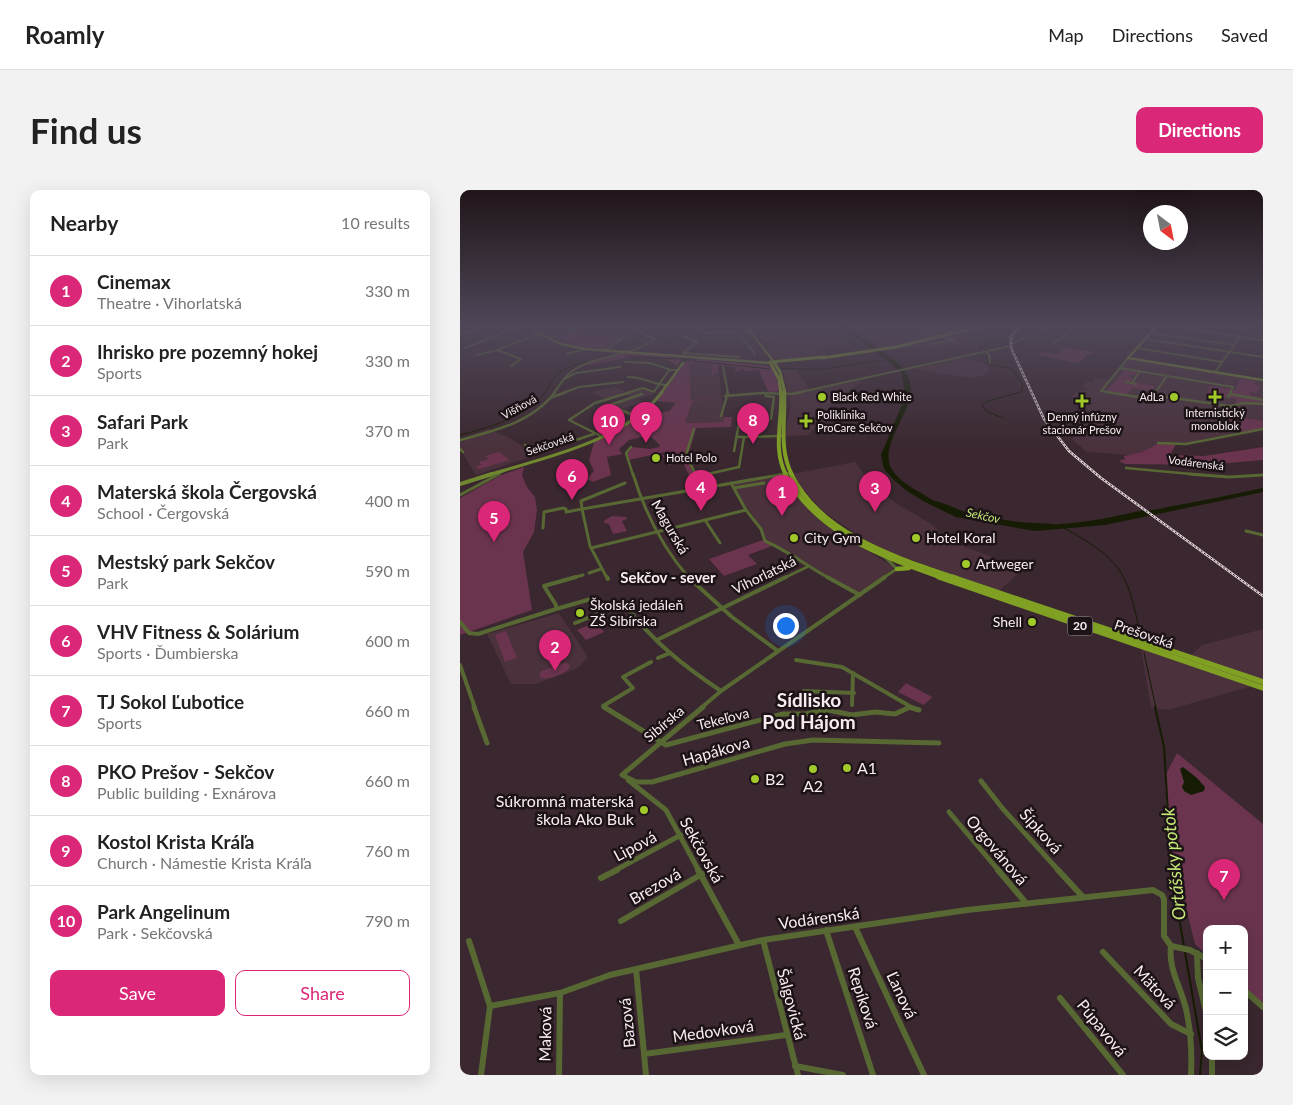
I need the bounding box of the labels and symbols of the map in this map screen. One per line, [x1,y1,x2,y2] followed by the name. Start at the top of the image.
[1143,205,1188,250] north arrow
[832,390,912,403] place label: Black Red White
[1139,390,1164,403] place label: AdLa
[1208,390,1222,404] marker: Internistický monoblok
[816,391,828,403] marker: Black Red White
[1168,391,1180,403] marker: AdLa
[499,392,539,421] street label: Višňová
[1075,394,1089,408] marker: Denný infúzny stacionár Prešov
[630,402,662,443] pin: 9
[737,403,769,444] pin: 8
[593,404,625,445] pin: 10
[1185,406,1245,432] place label: Internistický monoblok
[817,408,893,434] place label: Poliklinika ProCare Sekčov
[1042,410,1122,436] place label: Denný infúzny stacionár Prešov
[799,414,813,428] marker: Poliklinika ProCare Sekčov
[524,429,575,458] street label: Sekčovská
[666,451,717,464] place label: Hotel Polo
[650,452,662,464] marker: Hotel Polo
[1167,453,1225,472] street label: Vodárenská
[556,459,588,500] pin: 6
[685,470,717,511] pin: 4
[859,471,891,512] pin: 3
[766,475,798,516] pin: 1
[648,497,693,557] street label: Magurská
[478,501,510,542] pin: 5
[965,505,1002,526] water label: Sekčov
[804,529,861,546] place label: City Gym
[926,529,995,546] place label: Hotel Koral
[788,532,800,544] marker: City Gym
[910,532,922,544] marker: Hotel Koral
[729,552,799,597] street label: Vihorlatská
[976,555,1034,572] place label: Artweger
[960,558,972,570] marker: Artweger
[620,568,716,586] district label: Sekčov - sever
[590,596,683,629] place label: Školská jedáleň ZŠ Sibírska
[574,607,586,619] marker: Školská jedáleň ZŠ Sibírska
[773,613,799,639] your location
[993,613,1022,630] place label: Shell
[1112,615,1176,652] street label: Prešovská
[1026,616,1038,628] marker: Shell
[1068,616,1092,636] road number: 20
[539,630,571,671] pin: 2
[762,688,856,733] district label: Sídlisko Pod Hájom
[640,702,687,745] street label: Sibírska
[695,704,751,733] street label: Tekeľova
[680,732,752,769] street label: Hapákova
[857,758,877,777] place label: A1
[841,762,853,774] marker: A1
[807,763,819,775] marker: A2
[765,769,785,788] place label: B2
[749,773,761,785] marker: B2
[803,776,823,795] place label: A2
[496,791,635,828] place label: Súkromná materská škola Ako Buk
[638,804,650,816] marker: Súkromná materská škola Ako Buk
[1016,804,1066,857] street label: Šípková
[1156,806,1190,921] water label: Ortášsky potok
[963,811,1032,888] street label: Orgovánová
[677,814,728,886] street label: Sekčovská
[610,826,659,865] street label: Lipová
[1208,859,1240,900] pin: 7
[626,863,684,908] street label: Brezová
[777,902,861,933] street label: Vodárenská
[1130,961,1180,1013] street label: Mätová
[845,965,882,1031] street label: Repíková
[774,966,811,1042] street label: Šalgovická
[883,968,922,1021] street label: Ľanová
[1074,995,1131,1060] street label: Púpavová
[614,997,639,1049] street label: Bazová
[535,1006,554,1062] street label: Maková
[671,1015,755,1046] street label: Medovková

